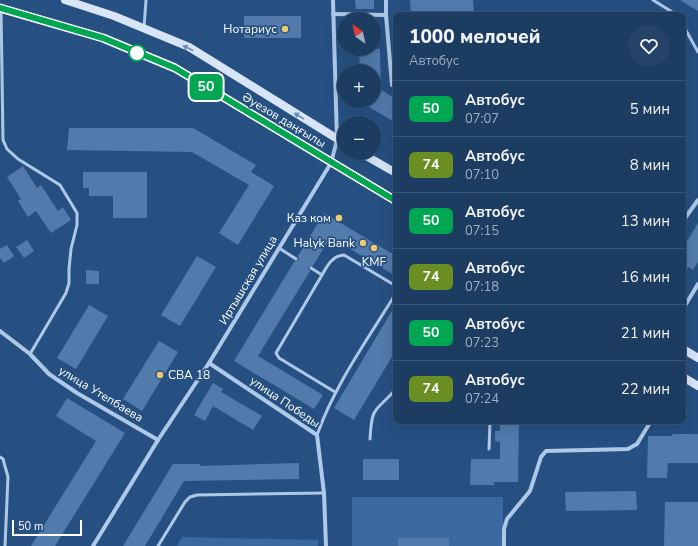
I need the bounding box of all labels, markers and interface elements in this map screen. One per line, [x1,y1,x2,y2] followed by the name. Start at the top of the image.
[337,12,381,56] north arrow
[337,12,381,160] map controls
[223,21,277,37] place label: Нотариус
[280,24,290,34] marker: Нотариус
[409,24,541,50] text: 1000 мелочей
[628,25,670,67] button: heart
[128,44,146,62] unlabelled marker
[182,45,194,51] one-way arrow
[409,52,459,70] text: Автобус
[337,64,381,108] button: +
[188,74,224,100] line badge: 50
[198,77,214,96] text: 50
[239,89,329,151] street label: Әуезов даңғылы
[465,90,525,110] text: Автобус
[423,99,439,118] text: 50
[630,99,670,119] text: 5 мин
[465,110,499,128] text: 07:07
[293,112,305,119] one-way arrow
[337,116,381,160] button: −
[465,146,525,166] text: Автобус
[423,155,439,174] text: 74
[630,155,670,175] text: 8 мин
[465,166,499,184] text: 07:10
[465,202,525,222] text: Автобус
[287,210,331,226] place label: Каз ком
[423,211,439,230] text: 50
[621,211,670,231] text: 13 мин
[334,213,344,223] marker: Каз ком
[465,222,499,240] text: 07:15
[215,233,281,327] street label: Иртышская улица
[294,235,356,251] place label: Halyk Bank
[358,238,368,248] marker: Halyk Bank
[369,243,379,253] marker: KMF
[362,254,387,270] place label: KMF
[465,258,525,278] text: Автобус
[423,267,439,286] text: 74
[621,267,670,287] text: 16 мин
[465,278,499,296] text: 07:18
[465,314,525,334] text: Автобус
[423,323,439,342] text: 50
[621,323,670,343] text: 21 мин
[465,334,499,352] text: 07:23
[56,362,146,426] street label: улица Утепбаева
[168,367,210,383] place label: СВА 18
[155,370,165,380] marker: СВА 18
[465,370,525,390] text: Автобус
[247,373,323,431] street label: улица Победы
[423,379,439,398] text: 74
[621,379,670,399] text: 22 мин
[465,390,499,408] text: 07:24
[12,518,82,537] scale bar
[18,519,43,534] text: 50 m

